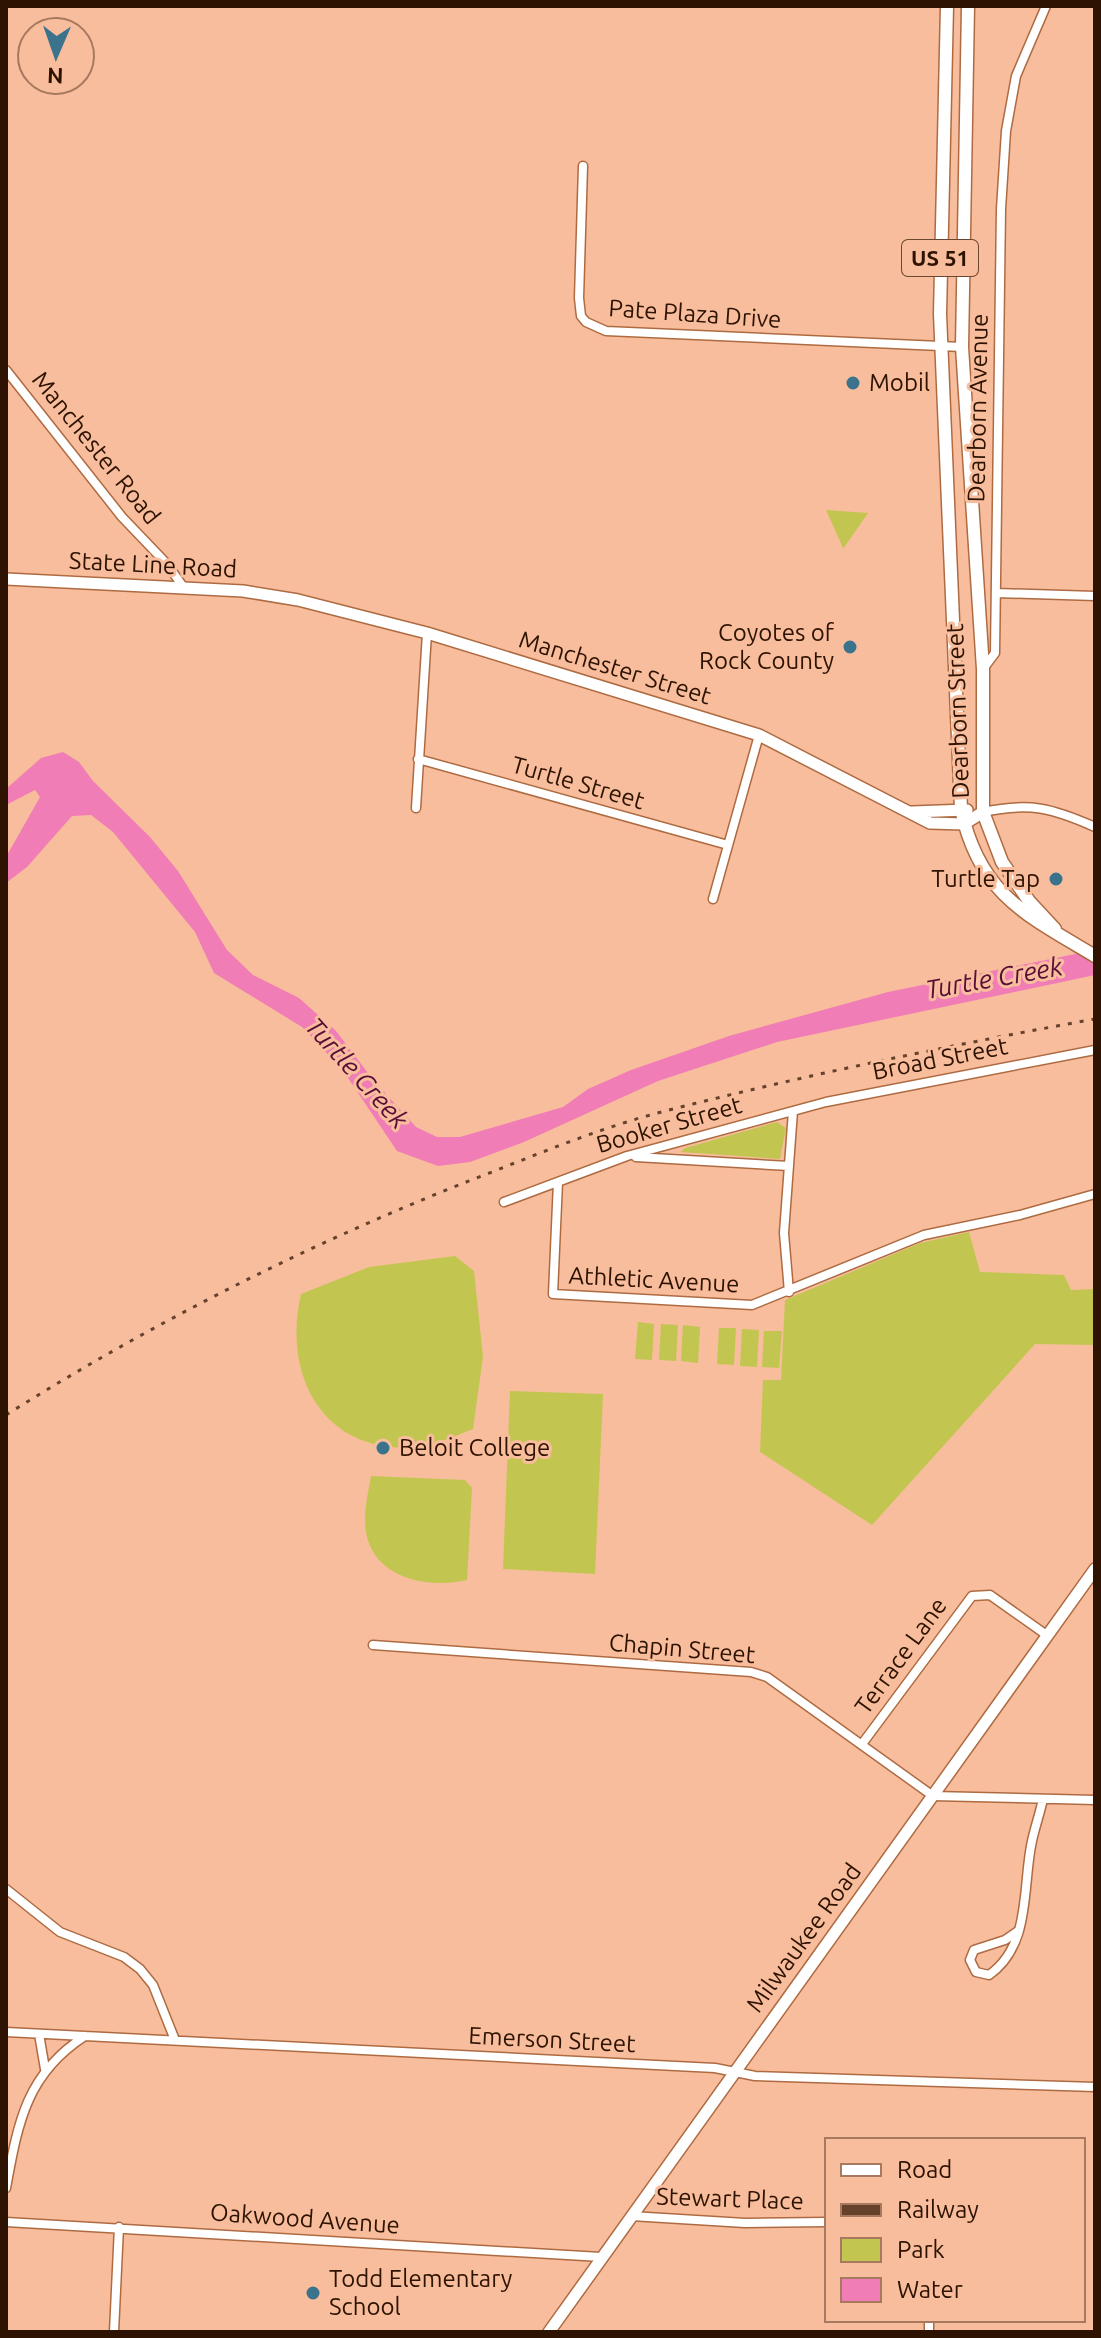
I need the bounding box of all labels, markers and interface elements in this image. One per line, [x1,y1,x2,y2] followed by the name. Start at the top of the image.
[16,16,96,96] north arrow
[47,64,64,89] text: N
[902,240,978,276] road number: US 51
[608,294,782,333] street label: Pate Plaza Drive
[962,313,993,503] street label: Dearborn Avenue
[27,366,166,529] street label: Manchester Road
[869,369,930,396] place label: Mobil
[844,374,862,392] marker: Mobil
[68,547,238,582] street label: State Line Road
[699,619,835,674] place label: Coyotes of Rock County
[941,623,974,799] street label: Dearborn Street
[516,625,715,710] street label: Manchester Street
[841,638,859,656] marker: Coyotes of Rock County
[509,751,648,815] street label: Turtle Street
[931,865,1040,892] place label: Turtle Tap
[1047,870,1065,888] marker: Turtle Tap
[923,951,1065,1004] water label: Turtle Creek
[300,1011,415,1134] water label: Turtle Creek
[870,1032,1010,1085] street label: Broad Street
[593,1091,745,1158] street label: Booker Street
[568,1262,740,1297] street label: Athletic Avenue
[399,1434,550,1461] place label: Beloit College
[374,1439,392,1457] marker: Beloit College
[849,1592,952,1719] street label: Terrace Lane
[608,1629,757,1668] street label: Chapin Street
[741,1858,866,2017] street label: Milwaukee Road
[468,2022,637,2057] street label: Emerson Street
[825,2138,1085,2322] legend
[897,2156,952,2183] text: Road
[656,2182,804,2215] street label: Stewart Place
[897,2196,979,2223] text: Railway
[209,2198,401,2239] street label: Oakwood Avenue
[897,2236,945,2263] text: Park
[329,2265,513,2320] place label: Todd Elementary School
[897,2276,963,2303] text: Water
[304,2284,322,2302] marker: Todd Elementary School

